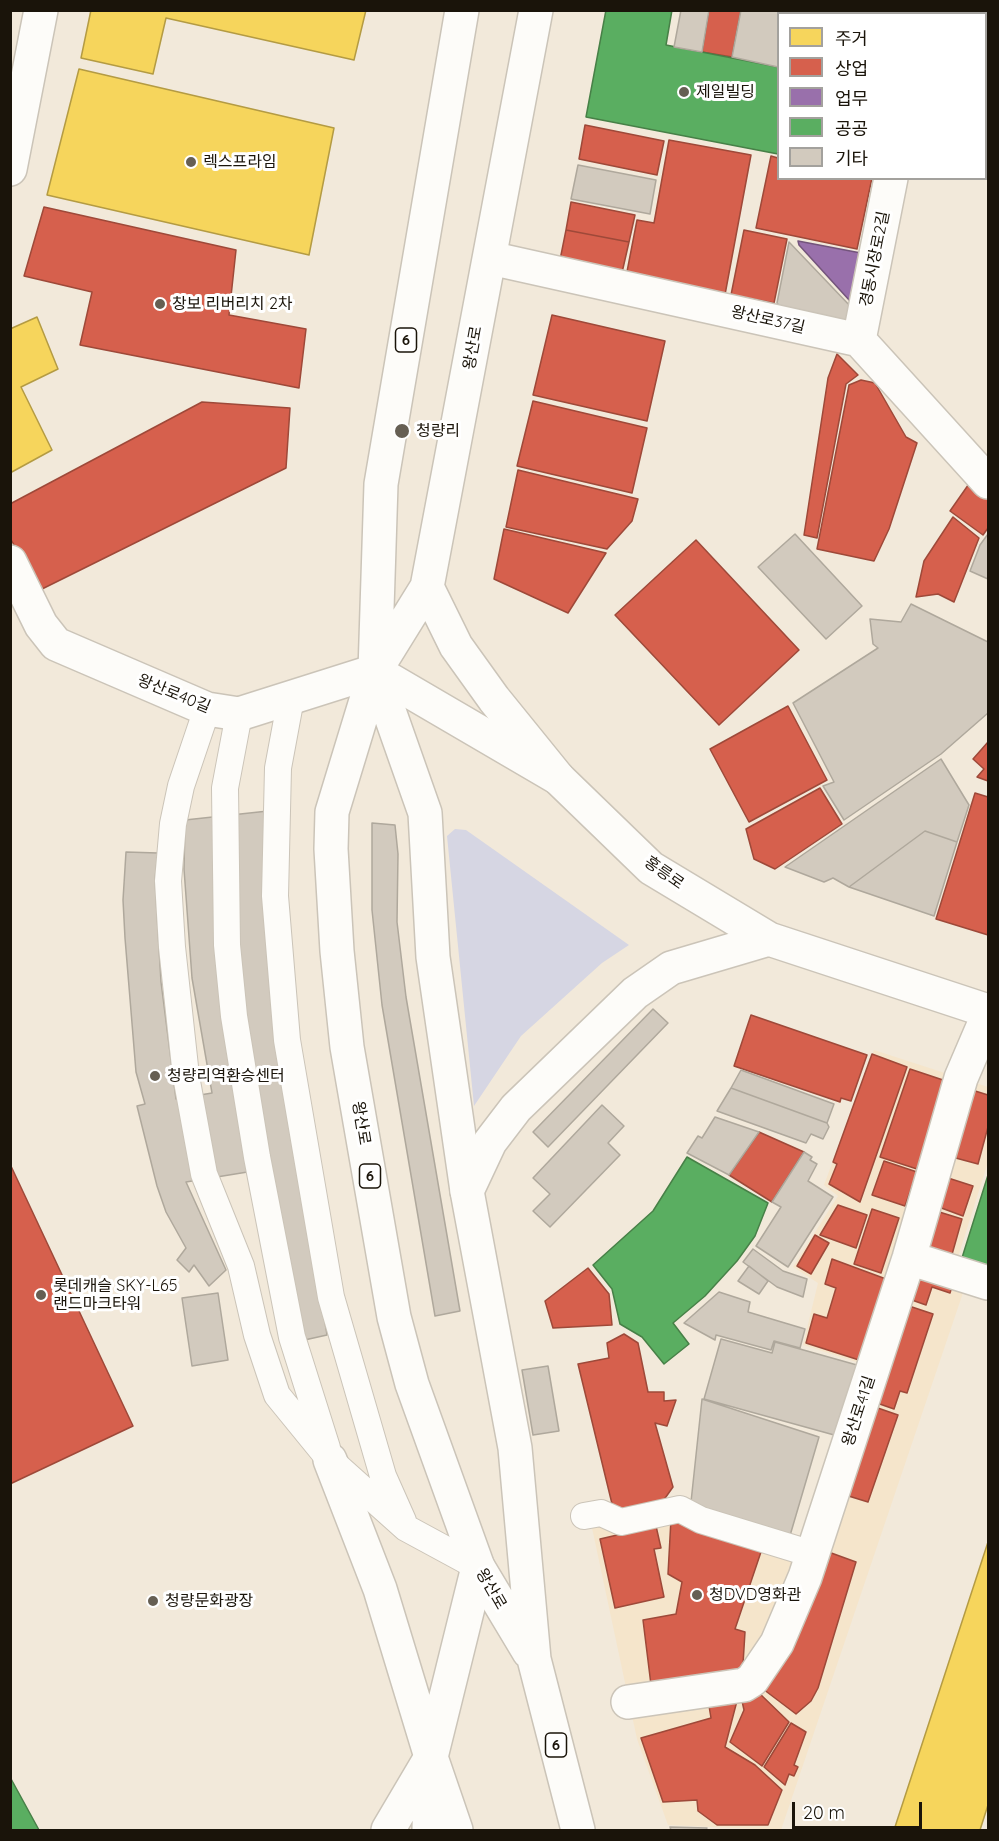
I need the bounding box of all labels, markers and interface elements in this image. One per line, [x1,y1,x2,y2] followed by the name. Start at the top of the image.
[777,12,987,180] legend
[835,27,868,50] text: 주거
[835,57,868,80] text: 상업
[696,82,755,102] place label: 제일빌딩
[677,85,691,99] marker: 제일빌딩
[835,87,868,110] text: 업무
[835,117,868,140] text: 공공
[835,147,868,170] text: 기타
[203,152,277,172] place label: 렉스프라임
[184,155,198,169] marker: 렉스프라임
[856,209,894,309] street label: 경동시장로2길
[172,294,293,314] place label: 창보 리버리치 2차
[153,297,167,311] marker: 창보 리버리치 2차
[729,302,807,338] street label: 왕산로37길
[460,325,486,371] street label: 왕산로
[396,328,416,352] road number: 6
[416,421,460,441] place label: 청량리
[393,422,411,440] marker: 청량리
[135,671,213,717] street label: 왕산로40길
[640,852,688,894] street label: 홍릉로
[167,1066,285,1086] place label: 청량리역환승센터
[148,1069,162,1083] marker: 청량리역환승센터
[348,1100,374,1146] street label: 왕산로
[360,1164,380,1188] road number: 6
[53,1276,177,1314] place label: 롯데캐슬 SKY-L65 랜드마크타워
[34,1288,48,1302] marker: 롯데캐슬 SKY-L65 랜드마크타워
[839,1373,879,1449] street label: 왕산로41길
[472,1565,510,1613] street label: 왕산로
[709,1585,801,1605] place label: 청DVD영화관
[690,1588,704,1602] marker: 청DVD영화관
[165,1591,253,1611] place label: 청량문화광장
[146,1594,160,1608] marker: 청량문화광장
[546,1733,566,1757] road number: 6
[795,1790,926,1828] scale bar
[803,1801,845,1824] text: 20 m

